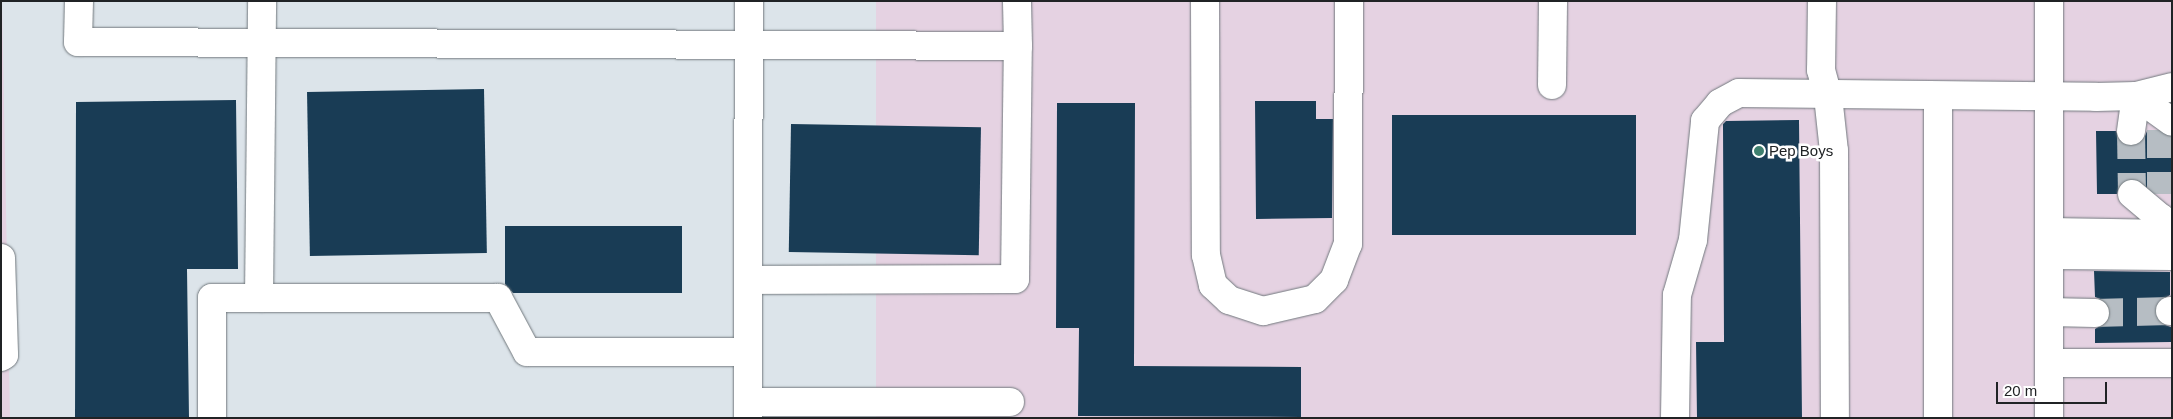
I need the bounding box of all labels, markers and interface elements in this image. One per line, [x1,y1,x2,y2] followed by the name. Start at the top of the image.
[1769,142,1833,160] place label: Pep Boys
[1753,145,1765,157] marker: Pep Boys
[1998,372,2109,404] scale bar
[2004,382,2037,399] text: 20 m

